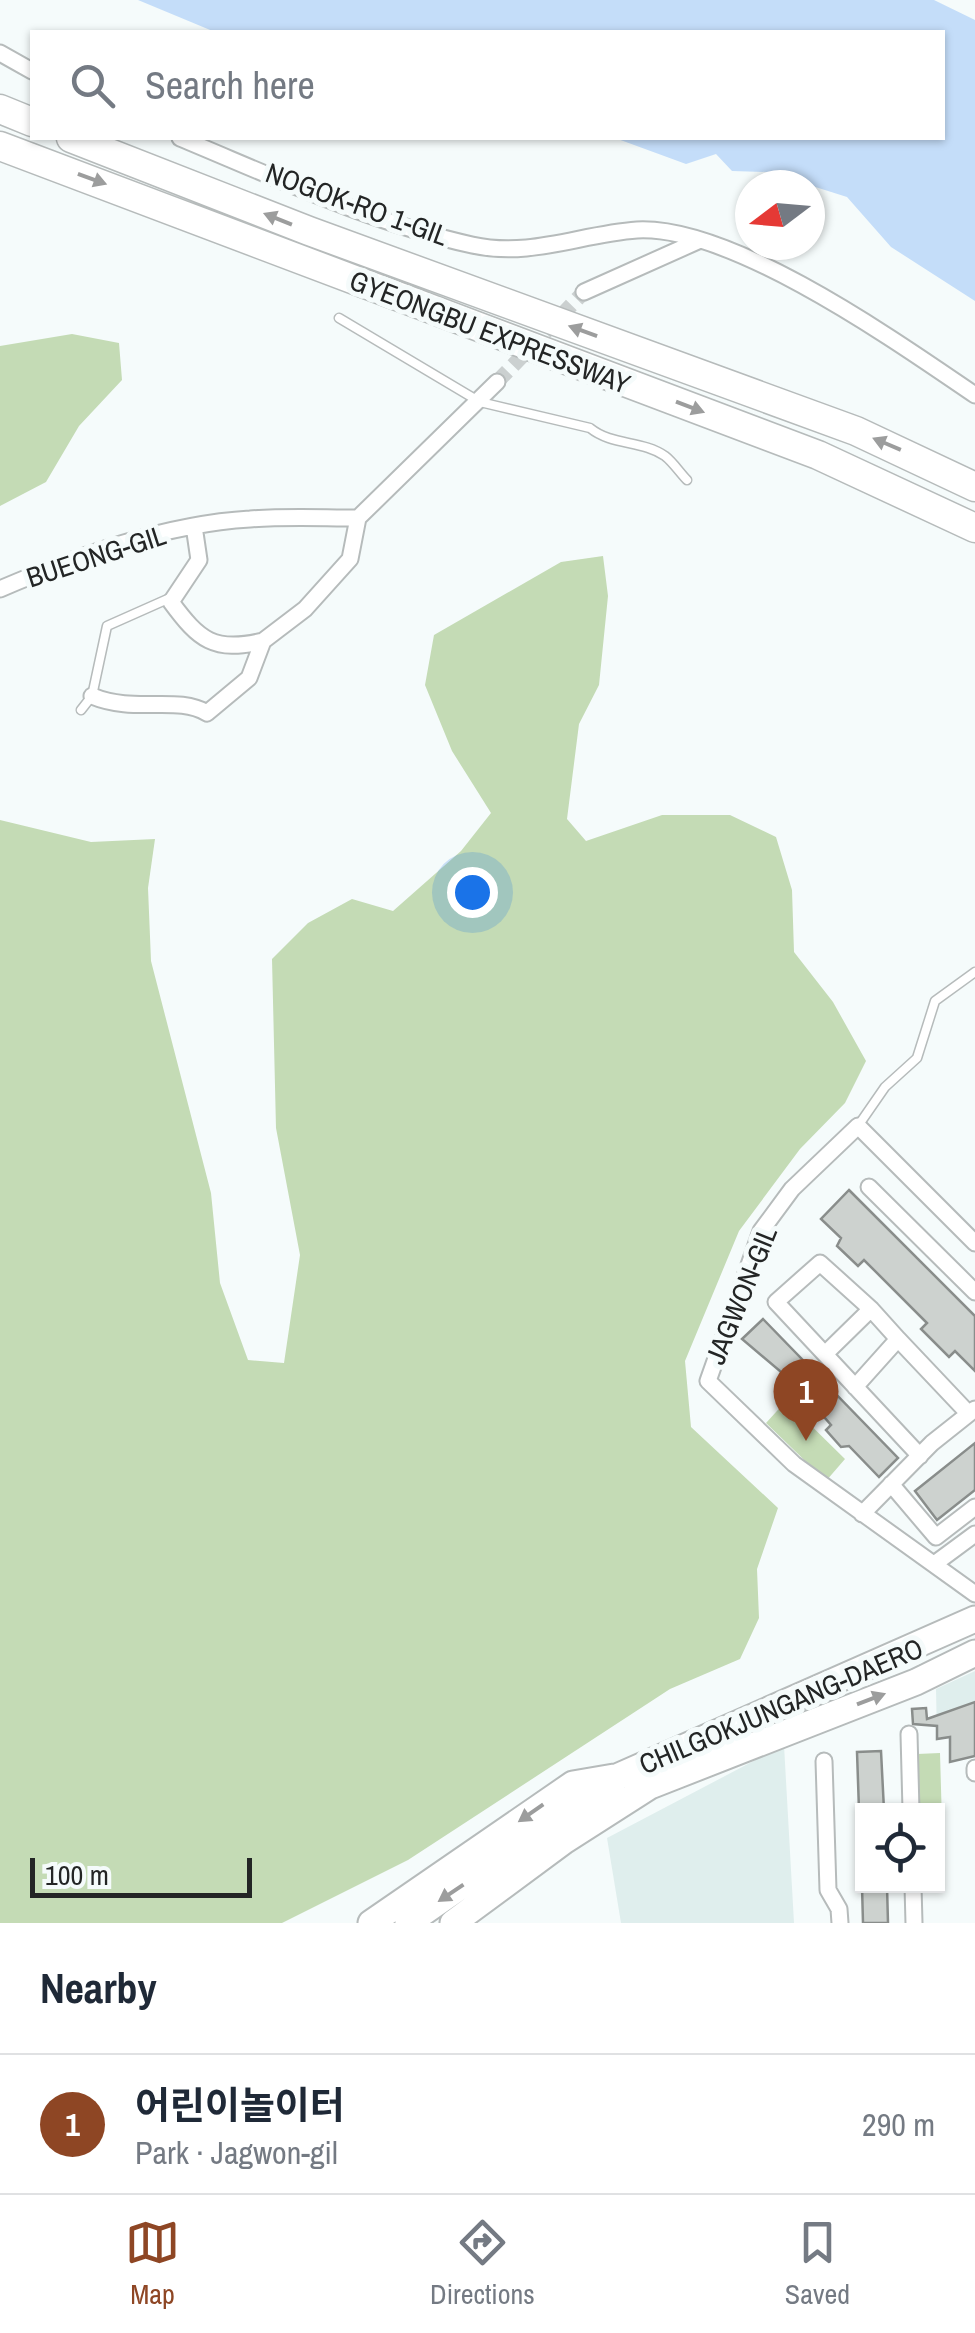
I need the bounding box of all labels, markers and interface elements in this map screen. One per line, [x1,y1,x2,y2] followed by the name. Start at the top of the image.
[30,30,945,140] search box
[65,58,120,113] icon: search
[145,60,315,111] text: Search here
[261,153,454,255] street label: NOGOK-RO 1-GIL
[735,170,825,260] north arrow
[77,172,107,187] one-way arrow
[262,210,292,226] one-way arrow
[344,261,636,403] street label: GYEONGBU EXPRESSWAY
[567,323,597,338] one-way arrow
[675,400,705,415] one-way arrow
[872,436,902,452] one-way arrow
[22,516,171,596] street label: BUEONG-GIL
[447,867,498,918] your location
[696,1220,786,1370] street label: JAGWON-GIL
[774,1358,838,1441] pin: 1
[633,1629,929,1783] street label: CHILGOKJUNGANG-DAERO
[856,1691,886,1706] one-way arrow
[517,1803,544,1822] one-way arrow
[855,1803,945,1893] map controls
[855,1803,945,1893] button: locate
[30,1853,252,1898] scale bar
[45,1856,109,1894] text: 100 m
[438,1883,465,1902] one-way arrow
[40,1960,157,2016] text: Nearby
[135,2080,345,2131] text: 어린이놀이터
[65,2103,80,2146] text: 1
[862,2103,935,2146] text: 290 m
[135,2131,338,2174] text: Park · Jagwon-gil
[125,2215,180,2313] tab: Map
[430,2215,535,2313] tab: Directions
[785,2215,850,2313] tab: Saved

